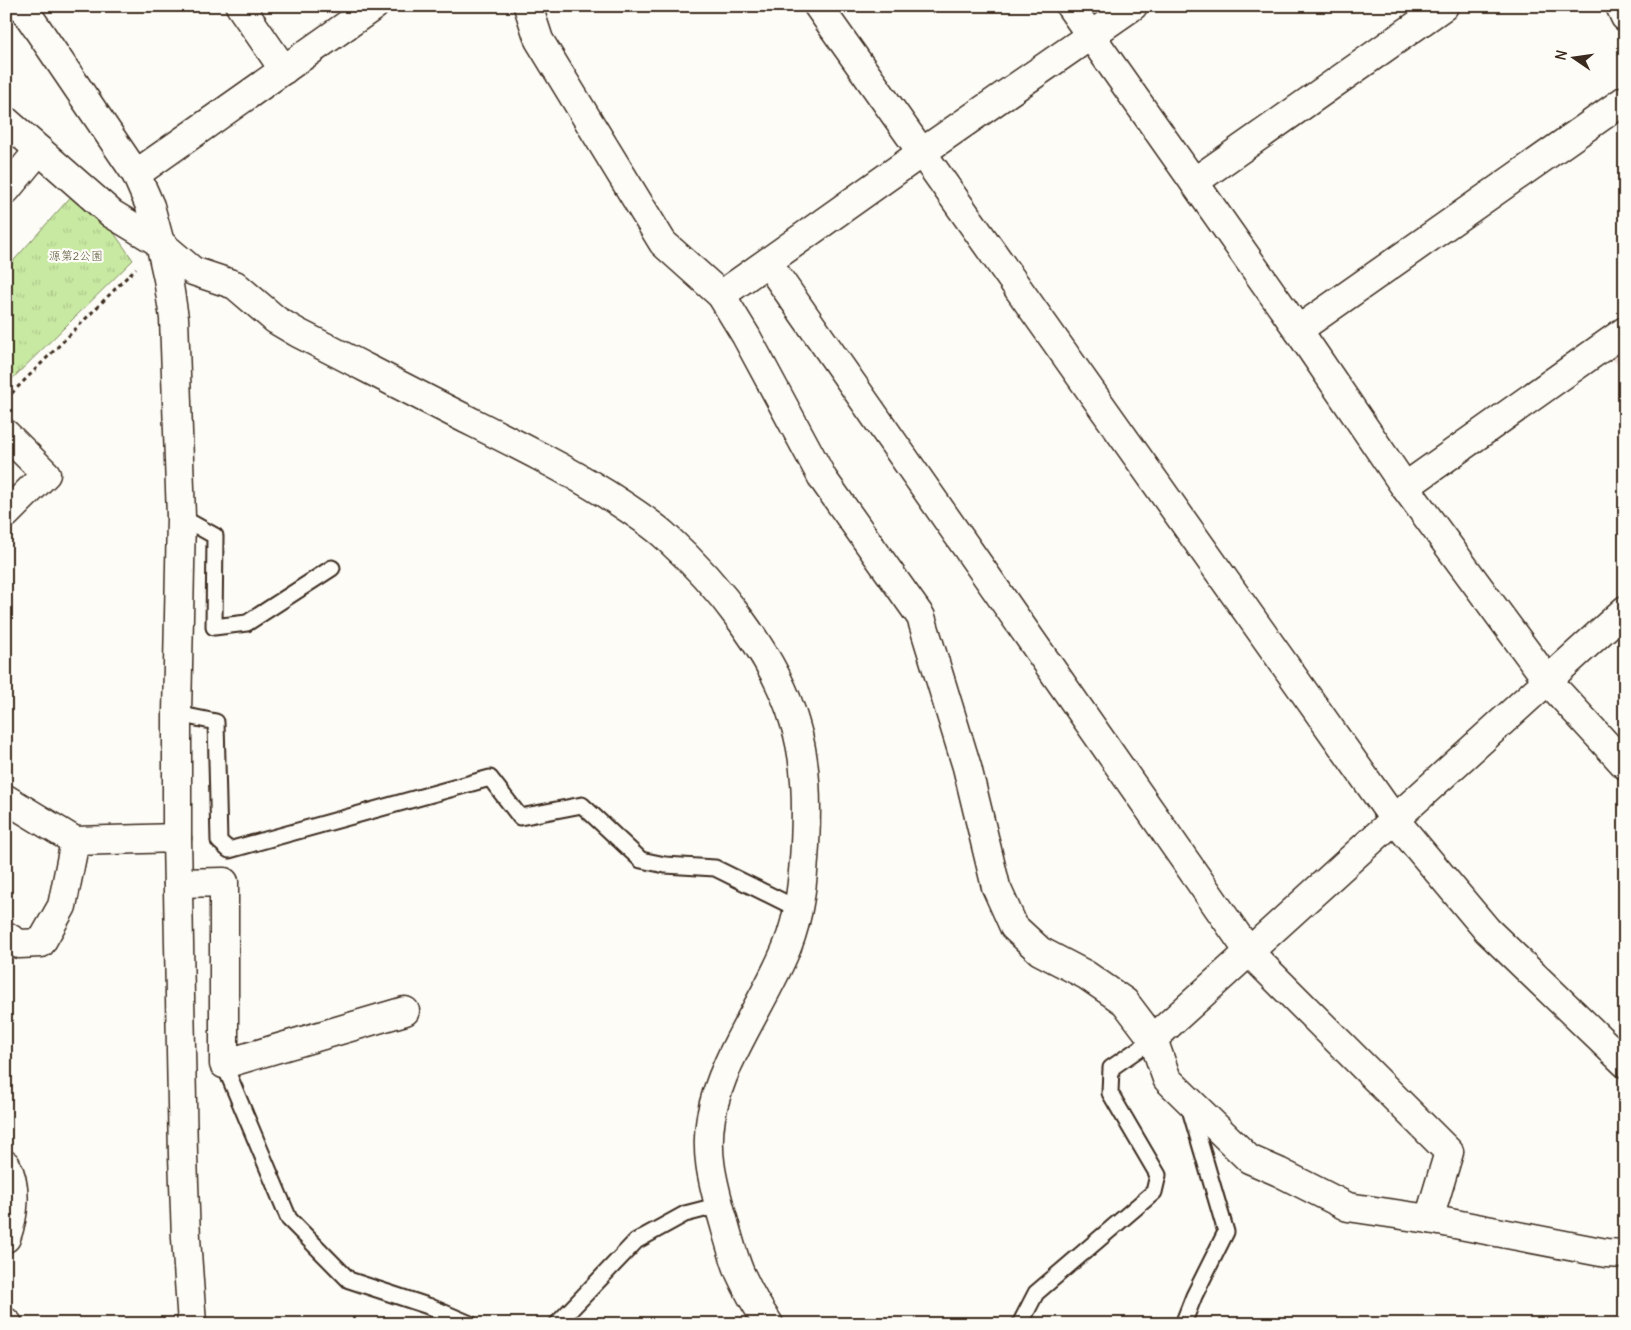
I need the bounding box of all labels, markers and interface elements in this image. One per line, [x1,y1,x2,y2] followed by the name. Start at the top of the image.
[1548,32,1598,82] north arrow
[1551,48,1571,62] text: N
[49,248,103,263] park label: 源第2公園

